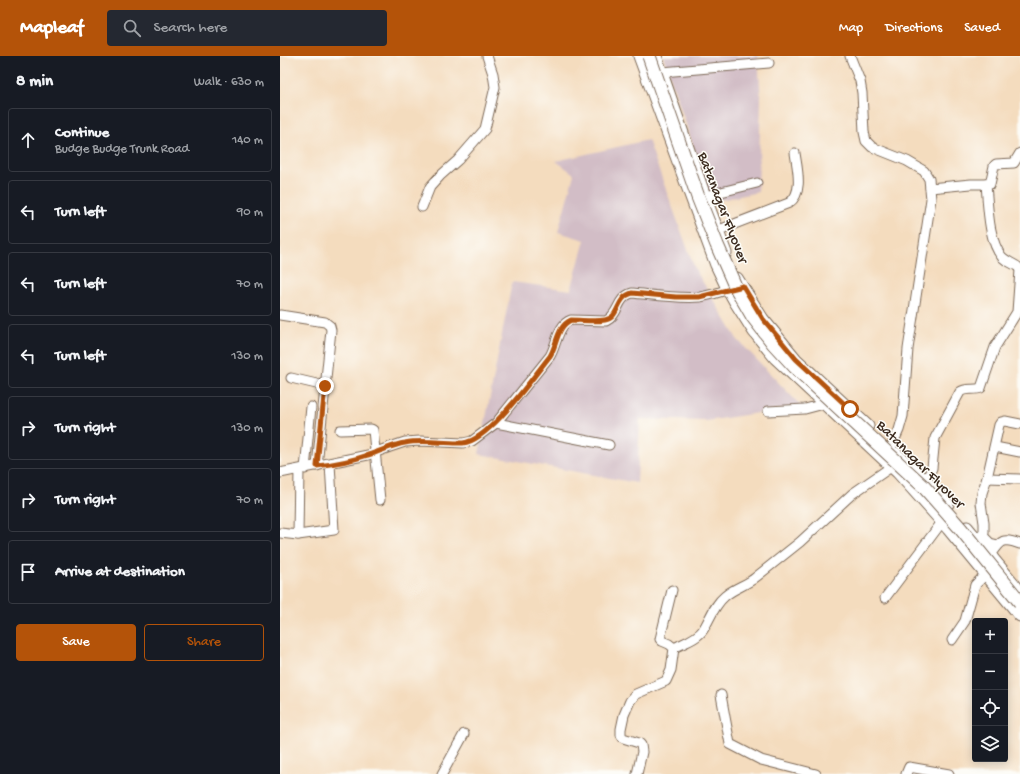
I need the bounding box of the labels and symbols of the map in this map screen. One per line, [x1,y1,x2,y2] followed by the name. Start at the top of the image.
[692,149,752,268] street label: Batanagar Flyover
[316,377,334,395] route end
[841,400,859,418] route start
[871,416,969,514] street label: Batanagar Flyover

